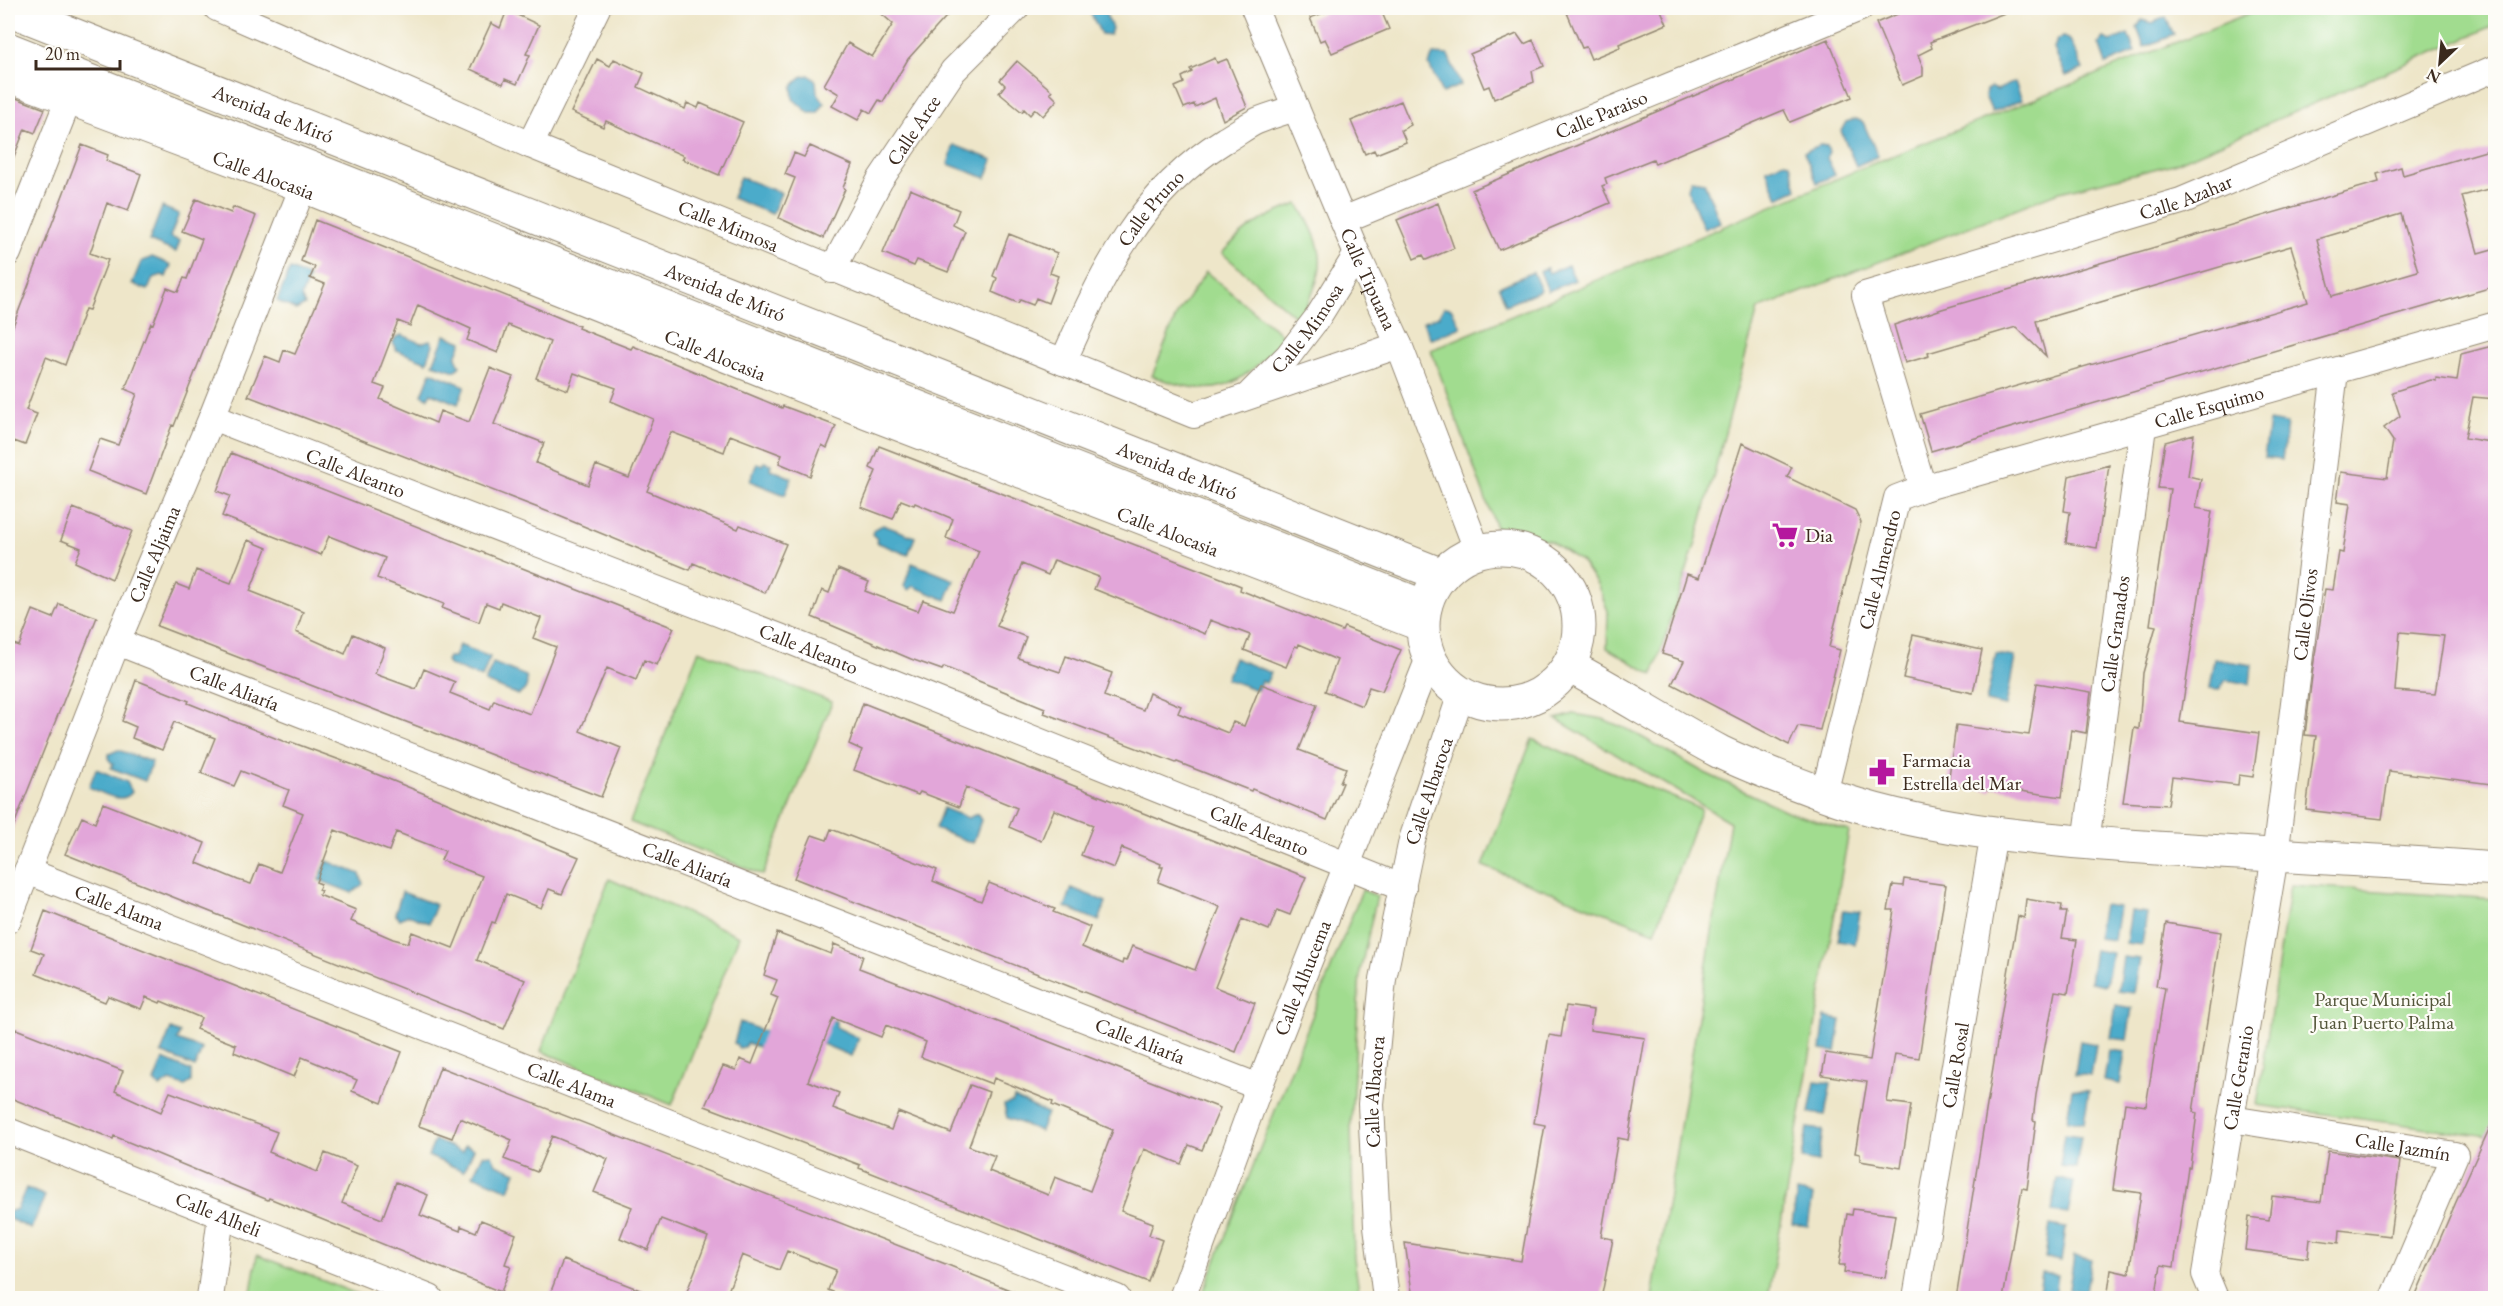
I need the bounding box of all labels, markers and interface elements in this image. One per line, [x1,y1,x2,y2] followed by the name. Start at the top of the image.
[36,33,120,71] scale bar
[2410,33,2470,93] north arrow
[45,42,80,65] text: 20 m
[2423,64,2444,88] text: N
[208,78,337,149] street label: Avenida de Miró
[1551,84,1651,145] street label: Calle Paraiso
[880,90,946,170] street label: Calle Arce
[209,144,319,206] street label: Calle Alocasia
[1111,164,1190,251] street label: Calle Pruno
[2136,168,2237,226] street label: Calle Azahar
[674,194,783,258] street label: Calle Mimosa
[1334,224,1403,334] street label: Calle Tipuana
[660,256,789,328] street label: Avenida de Miró
[1265,278,1349,379] street label: Calle Mimosa
[660,323,770,387] street label: Calle Alocasia
[2151,379,2267,435] street label: Calle Esquimo
[1112,435,1241,506] street label: Avenida de Miró
[302,442,409,504] street label: Calle Aleanto
[1113,500,1223,562] street label: Calle Alocasia
[122,501,186,607] street label: Calle Aljaima
[1852,507,1907,633] street label: Calle Almendro
[1770,520,1800,550] supermarket icon: Dia
[1805,522,1833,548] place label: Dia
[2286,567,2324,663] street label: Calle Olivos
[2094,574,2135,694] street label: Calle Granados
[755,617,862,680] street label: Calle Aleanto
[186,658,283,717] street label: Calle Aliaría
[1398,733,1459,848] street label: Calle Albaroca
[1902,747,2021,796] place label: Farmacia Estrella del Mar
[1867,757,1897,787] pharmacy icon: Farmacia Estrella del Mar
[1206,799,1313,862] street label: Calle Aleanto
[638,835,736,894] street label: Calle Aliaría
[71,878,168,936] street label: Calle Alama
[1268,916,1337,1039] street label: Calle Alhucema
[2310,986,2454,1035] park label: Parque Municipal Juan Puerto Palma
[1091,1011,1189,1070] street label: Calle Aliaría
[1935,1020,1975,1110] street label: Calle Rosal
[2216,1023,2259,1132] street label: Calle Geranio
[1358,1035,1390,1149] street label: Calle Albacora
[523,1055,620,1114] street label: Calle Alama
[2353,1126,2453,1167] street label: Calle Jazmín
[171,1185,265,1243] street label: Calle Alheli

